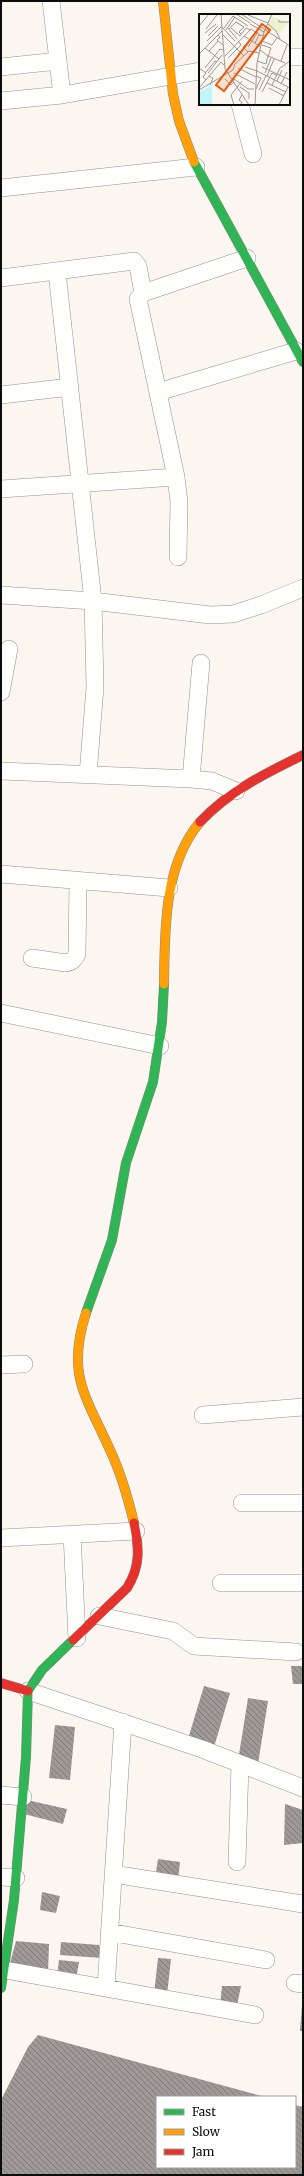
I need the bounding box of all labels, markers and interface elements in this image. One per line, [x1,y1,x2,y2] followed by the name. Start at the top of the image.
[199,14,290,105] inset map
[156,2096,296,2168] legend
[192,2104,216,2119] text: Fast
[192,2124,221,2139] text: Slow
[191,2144,215,2159] text: Jam

